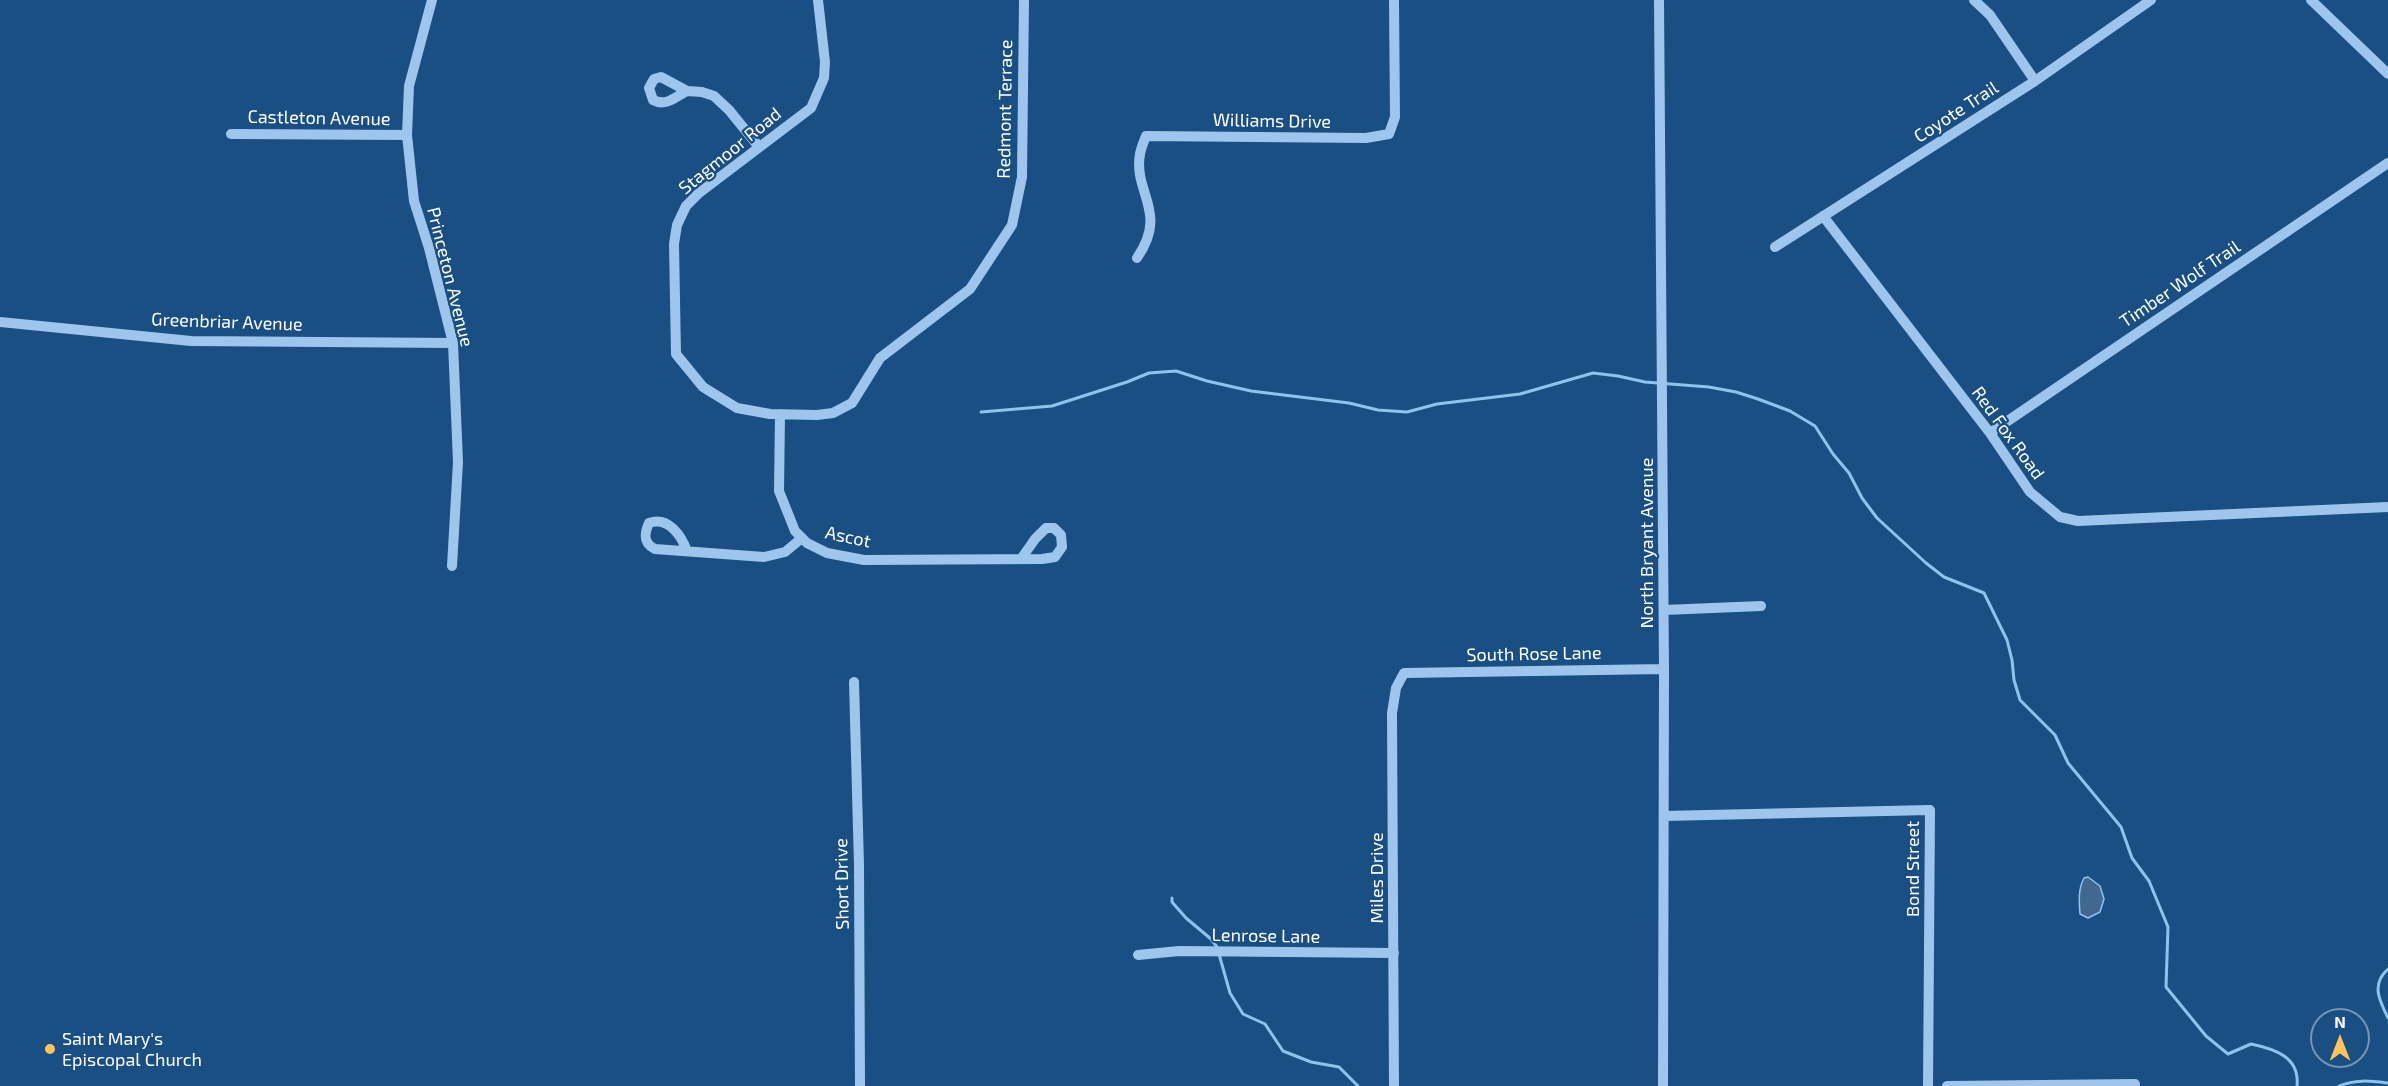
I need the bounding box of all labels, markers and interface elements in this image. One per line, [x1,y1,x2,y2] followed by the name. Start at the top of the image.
[993,39,1017,179] street label: Redmont Terrace
[1910,77,2002,147] street label: Coyote Trail
[674,103,786,199] street label: Stagmoor Road
[247,106,391,130] street label: Castleton Avenue
[1213,109,1331,133] street label: Williams Drive
[422,205,478,349] street label: Princeton Avenue
[2116,236,2244,332] street label: Timber Wolf Trail
[151,309,303,335] street label: Greenbriar Avenue
[1967,382,2049,484] street label: Red Fox Road
[1636,458,1658,628] street label: North Bryant Avenue
[823,522,873,552] street label: Ascot
[1466,642,1602,666] street label: South Rose Lane
[1902,821,1924,917] street label: Bond Street
[1366,832,1388,924] street label: Miles Drive
[830,838,854,930] street label: Short Drive
[1212,924,1320,948] street label: Lenrose Lane
[2310,1008,2370,1068] north arrow
[2334,1012,2346,1031] text: N
[62,1028,202,1070] place label: Saint Mary's Episcopal Church
[43,1042,57,1056] marker: Saint Mary's Episcopal Church

